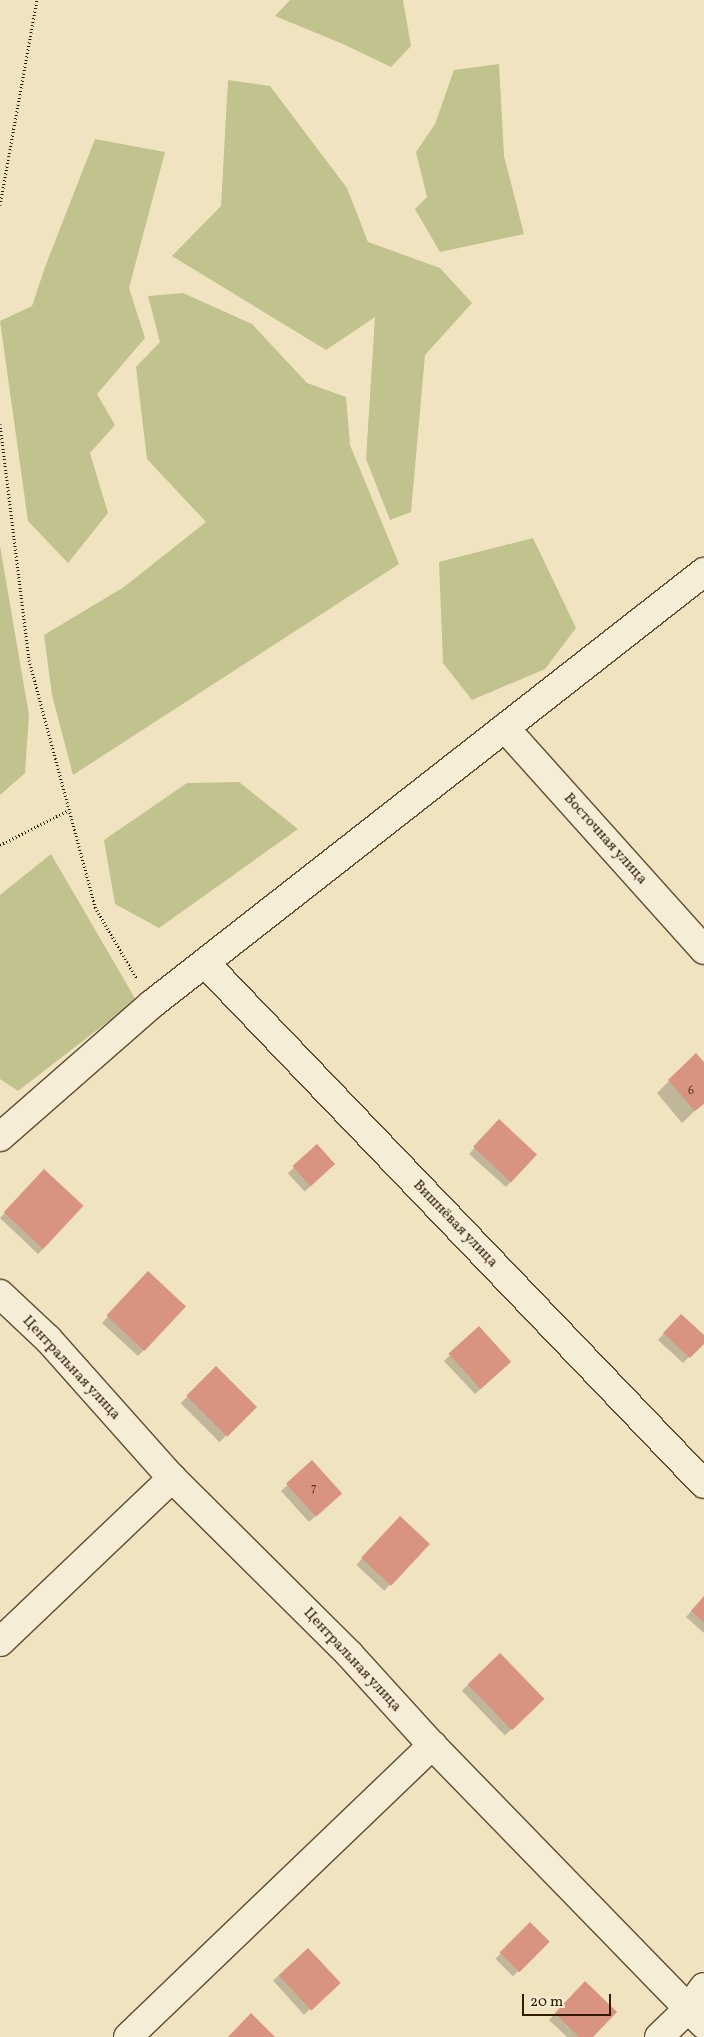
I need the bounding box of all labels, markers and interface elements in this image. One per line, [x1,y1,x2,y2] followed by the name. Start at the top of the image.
[559,790,651,888] street label: Восточная улица
[688,1085,694,1099] house number: 6
[409,1176,501,1272] street label: Вишнёвая улица
[18,1312,124,1424] street label: Центральная улица
[311,1482,317,1496] house number: 7
[299,1604,405,1716] street label: Центральная улица
[524,1984,613,2016] scale bar
[530,1992,563,2013] text: 20 m

